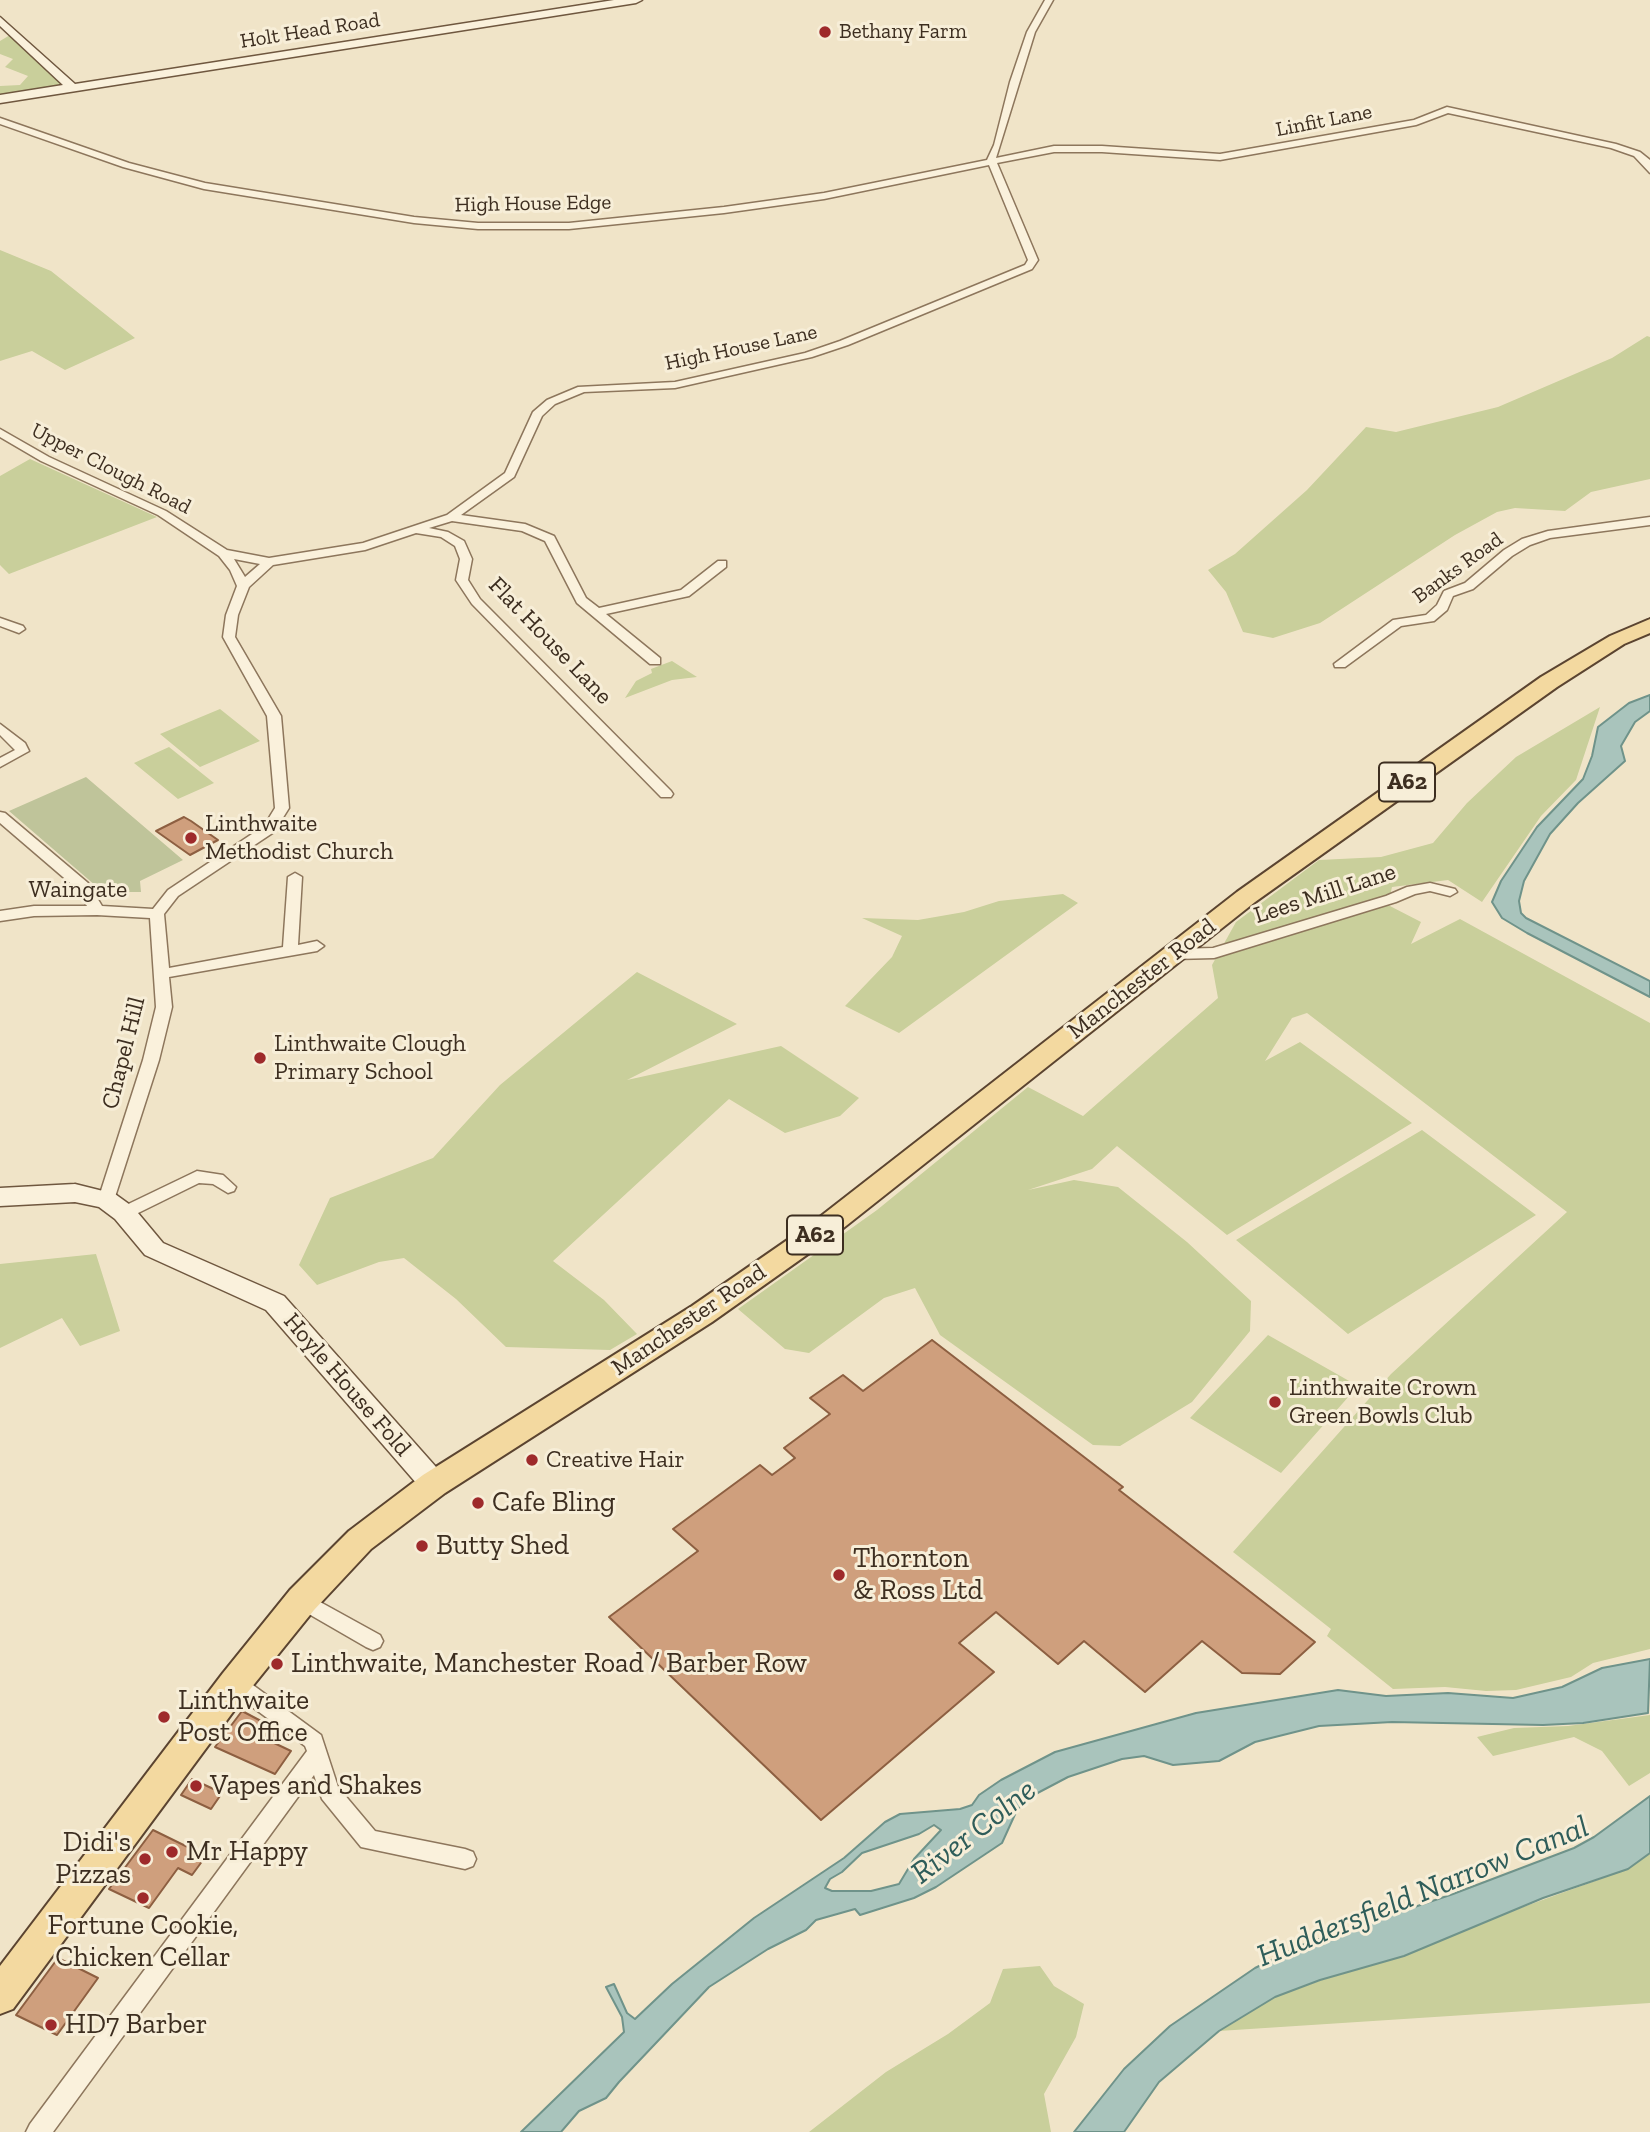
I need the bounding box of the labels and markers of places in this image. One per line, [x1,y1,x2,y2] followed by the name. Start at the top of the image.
[839,19,967,45] place label: Bethany Farm
[817,24,833,40] marker: Bethany Farm
[205,810,393,866] place label: Linthwaite Methodist Church
[183,830,199,846] marker: Linthwaite Methodist Church
[274,1030,466,1086] place label: Linthwaite Clough Primary School
[252,1050,268,1066] marker: Linthwaite Clough Primary School
[1289,1374,1477,1430] place label: Linthwaite Crown Green Bowls Club
[1267,1394,1283,1410] marker: Linthwaite Crown Green Bowls Club
[546,1446,685,1474] place label: Creative Hair
[524,1452,540,1468] marker: Creative Hair
[492,1486,615,1520] place label: Cafe Bling
[470,1495,486,1511] marker: Cafe Bling
[436,1529,569,1563] place label: Butty Shed
[414,1538,430,1554] marker: Butty Shed
[853,1542,983,1608] place label: Thornton & Ross Ltd
[831,1567,847,1583] marker: Thornton & Ross Ltd
[291,1647,807,1681] place label: Linthwaite, Manchester Road / Barber Row
[269,1656,285,1672] marker: Linthwaite, Manchester Road / Barber Row
[178,1684,309,1750] place label: Linthwaite Post Office
[156,1709,172,1725] marker: Linthwaite Post Office
[210,1769,422,1803] place label: Vapes and Shakes
[188,1778,204,1794] marker: Vapes and Shakes
[55,1826,131,1892] place label: Didi's Pizzas
[186,1835,308,1869] place label: Mr Happy
[164,1844,180,1860] marker: Mr Happy
[137,1851,153,1867] marker: Didi's Pizzas
[135,1890,151,1906] marker: Fortune Cookie, Chicken Cellar
[48,1909,238,1975] place label: Fortune Cookie, Chicken Cellar
[65,2008,207,2042] place label: HD7 Barber
[43,2017,59,2033] marker: HD7 Barber

